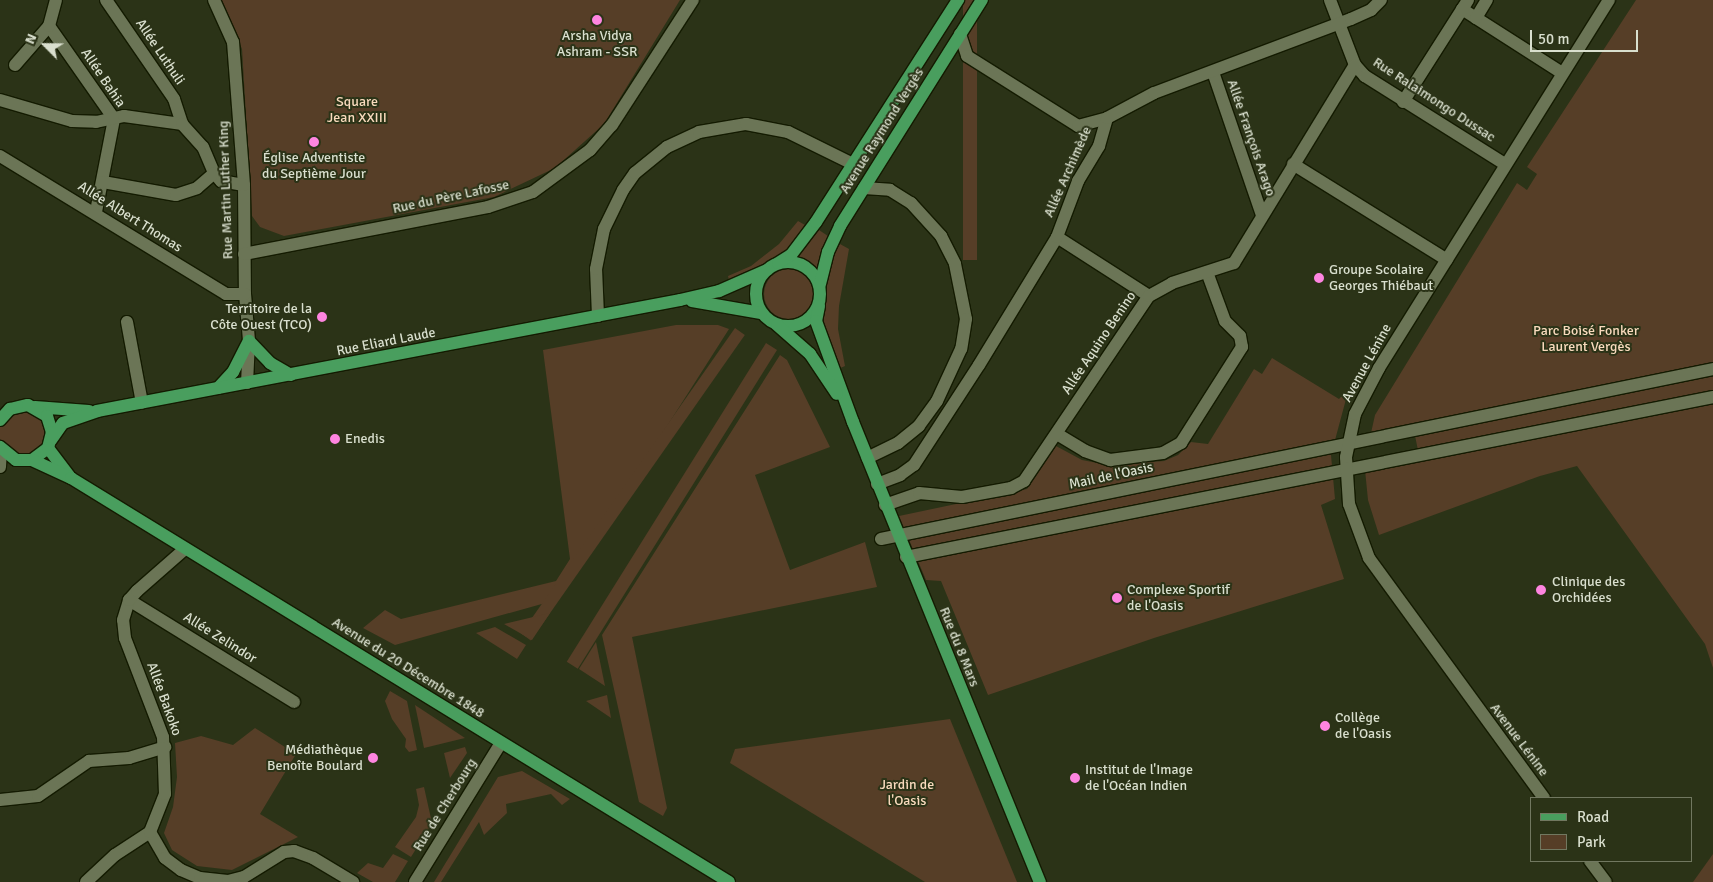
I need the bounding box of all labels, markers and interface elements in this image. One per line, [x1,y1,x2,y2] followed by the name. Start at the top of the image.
[591,14,603,26] marker: Arsha Vidya Ashram - SSR
[132,16,188,88] street label: Allée Luthuli
[20,20,70,70] north arrow
[1533,20,1640,52] scale bar
[557,28,637,60] place label: Arsha Vidya Ashram - SSR
[1538,30,1569,48] text: 50 m
[21,31,40,47] text: N
[77,45,129,111] street label: Allée Bahia
[1370,54,1498,146] street label: Rue Ralaimongo Dussac
[836,65,928,197] street label: Avenue Raymond Vergès
[1223,77,1279,199] street label: Allée François Arago
[327,94,387,126] park label: Square Jean XXIII
[215,120,237,260] street label: Rue Martin Luther King
[1040,124,1096,220] street label: Allée Archimède
[308,136,320,148] marker: Église Adventiste du Septième Jour
[262,150,366,182] place label: Église Adventiste du Septième Jour
[391,176,511,218] street label: Rue du Père Lafosse
[75,178,185,256] street label: Allée Albert Thomas
[1329,262,1433,294] place label: Groupe Scolaire Georges Thiébaut
[1313,272,1325,284] marker: Groupe Scolaire Georges Thiébaut
[1058,288,1140,398] street label: Allée Aquino Benino
[210,301,312,334] place label: Territoire de la Côte Ouest (TCO)
[316,311,328,323] marker: Territoire de la Côte Ouest (TCO)
[1339,321,1395,405] street label: Avenue Lénine
[1533,323,1639,356] park label: Parc Boisé Fonker Laurent Vergès
[335,324,437,360] street label: Rue Eliard Laude
[345,431,385,447] place label: Enedis
[329,433,341,445] marker: Enedis
[1067,459,1155,493] street label: Mail de l'Oasis
[1552,574,1625,606] place label: Clinique des Orchidées
[1127,582,1230,614] place label: Complexe Sportif de l'Oasis
[1534,583,1548,597] marker: Clinique des Orchidées
[1111,592,1123,604] marker: Complexe Sportif de l'Oasis
[935,605,983,689] street label: Rue du 8 Mars
[180,609,260,667] street label: Allée Zelindor
[329,614,487,722] street label: Avenue du 20 Décembre 1848
[143,660,185,738] street label: Allée Bakoko
[1486,700,1552,780] street label: Avenue Lénine
[1335,710,1391,742] place label: Collège de l'Oasis
[1319,720,1331,732] marker: Collège de l'Oasis
[267,742,363,774] place label: Médiathèque Benoîte Boulard
[367,752,379,764] marker: Médiathèque Benoîte Boulard
[410,755,480,855] street label: Rue de Cherbourg
[1085,762,1193,794] place label: Institut de l'Image de l'Océan Indien
[1069,772,1081,784] marker: Institut de l'Image de l'Océan Indien
[880,777,934,810] park label: Jardin de l'Oasis
[1530,797,1693,862] legend
[1577,808,1609,826] text: Road
[1577,833,1606,851] text: Park

